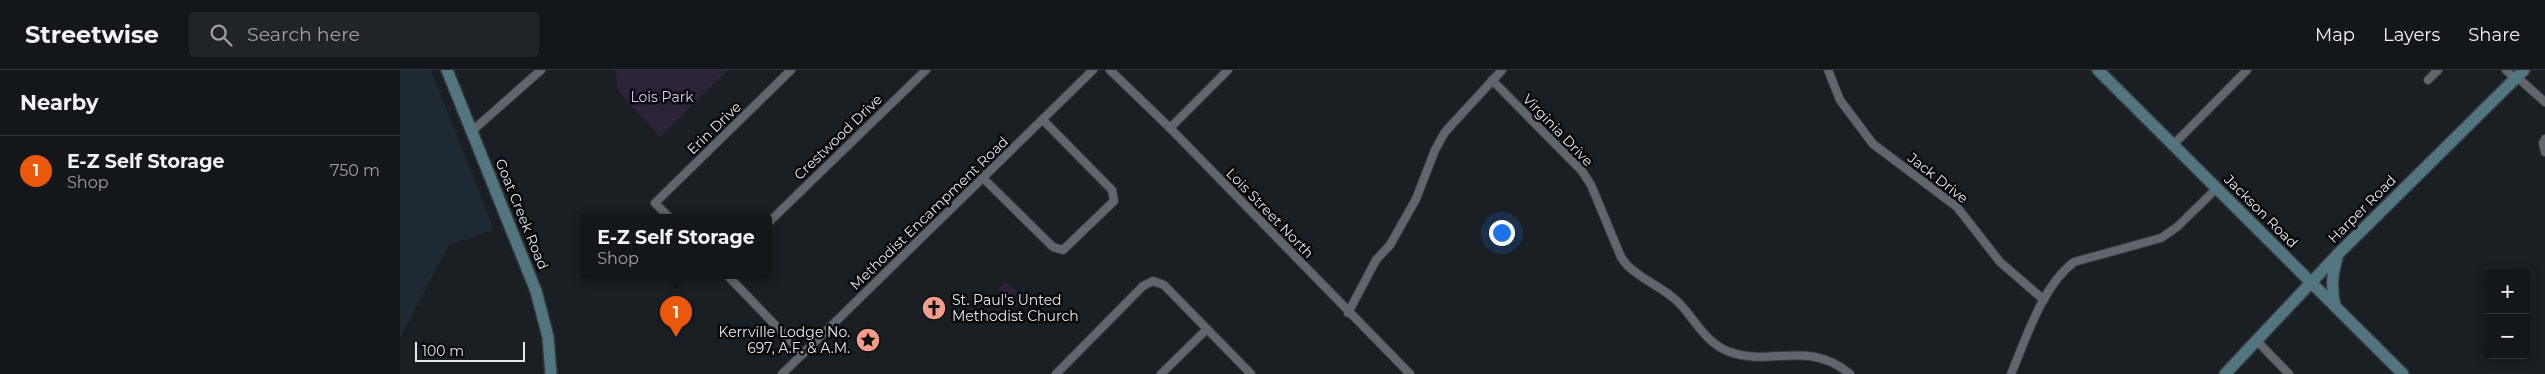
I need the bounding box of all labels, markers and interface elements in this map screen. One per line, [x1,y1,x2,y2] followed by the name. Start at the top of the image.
[189,12,539,57] search box
[25,20,159,49] text: Streetwise
[207,21,235,49] icon: search
[247,23,360,46] text: Search here
[2315,24,2355,46] text: Map
[2383,24,2440,46] text: Layers
[2468,24,2520,46] text: Share
[630,88,694,106] park label: Lois Park
[20,90,99,115] text: Nearby
[790,90,886,184] street label: Crestwood Drive
[1519,90,1597,170] street label: Virginia Drive
[683,98,745,158] street label: Erin Drive
[846,132,1012,294] street label: Methodist Encampment Road
[1903,148,1972,207] street label: Jack Drive
[67,150,224,173] text: E-Z Self Storage
[492,156,552,272] street label: Goat Creek Road
[33,161,39,180] text: 1
[330,161,380,180] text: 750 m
[1222,164,1318,262] street label: Lois Street North
[2220,170,2301,251] street label: Jackson Road
[2324,171,2400,247] street label: Harper Road
[67,173,109,192] text: Shop
[580,214,772,279] popup
[1489,220,1515,246] your location
[597,226,755,249] text: E-Z Self Storage
[597,249,639,268] text: Shop
[2485,269,2530,359] map controls
[2485,269,2530,314] button: +
[952,291,1079,325] place label: St. Paul's Unted Methodist Church
[921,295,947,321] church icon: St. Paul's Unted Methodist Church
[660,296,692,337] pin: 1
[2485,314,2530,359] button: −
[719,323,850,357] place label: Kerrville Lodge No. 697, A.F. & A.M.
[855,327,881,353] place icon: Kerrville Lodge No. 697, A.F. & A.M.
[415,339,525,362] scale bar
[422,342,464,360] text: 100 m

